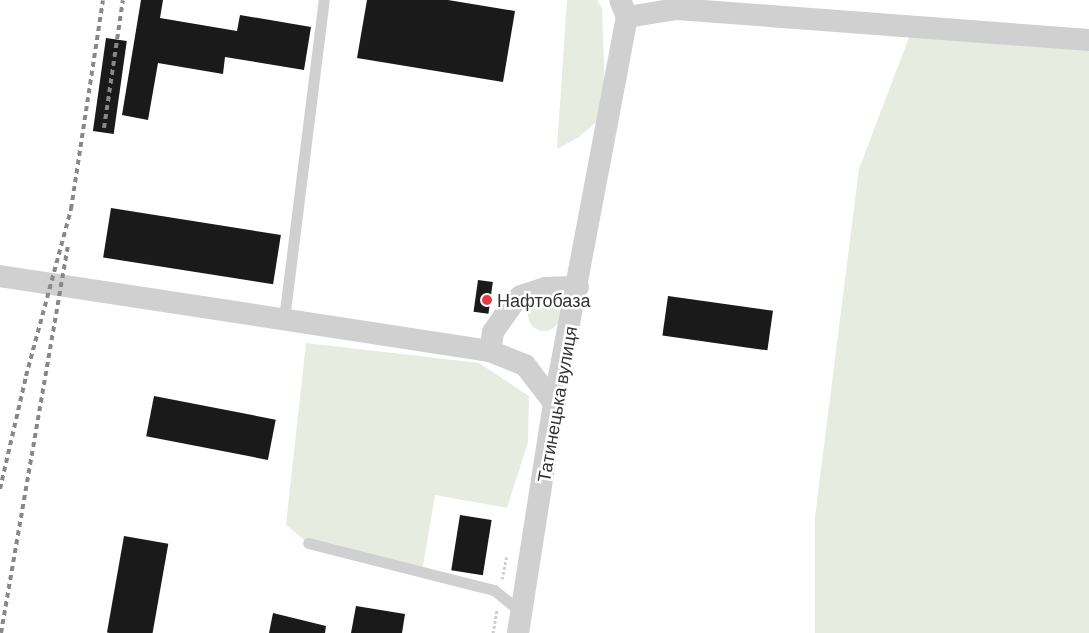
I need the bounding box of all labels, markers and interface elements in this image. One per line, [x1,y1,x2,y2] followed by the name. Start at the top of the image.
[497,289,590,311] place label: Нафтобаза
[481,294,493,306] marker: Нафтобаза
[533,324,581,484] street label: Татинецька вулиця

